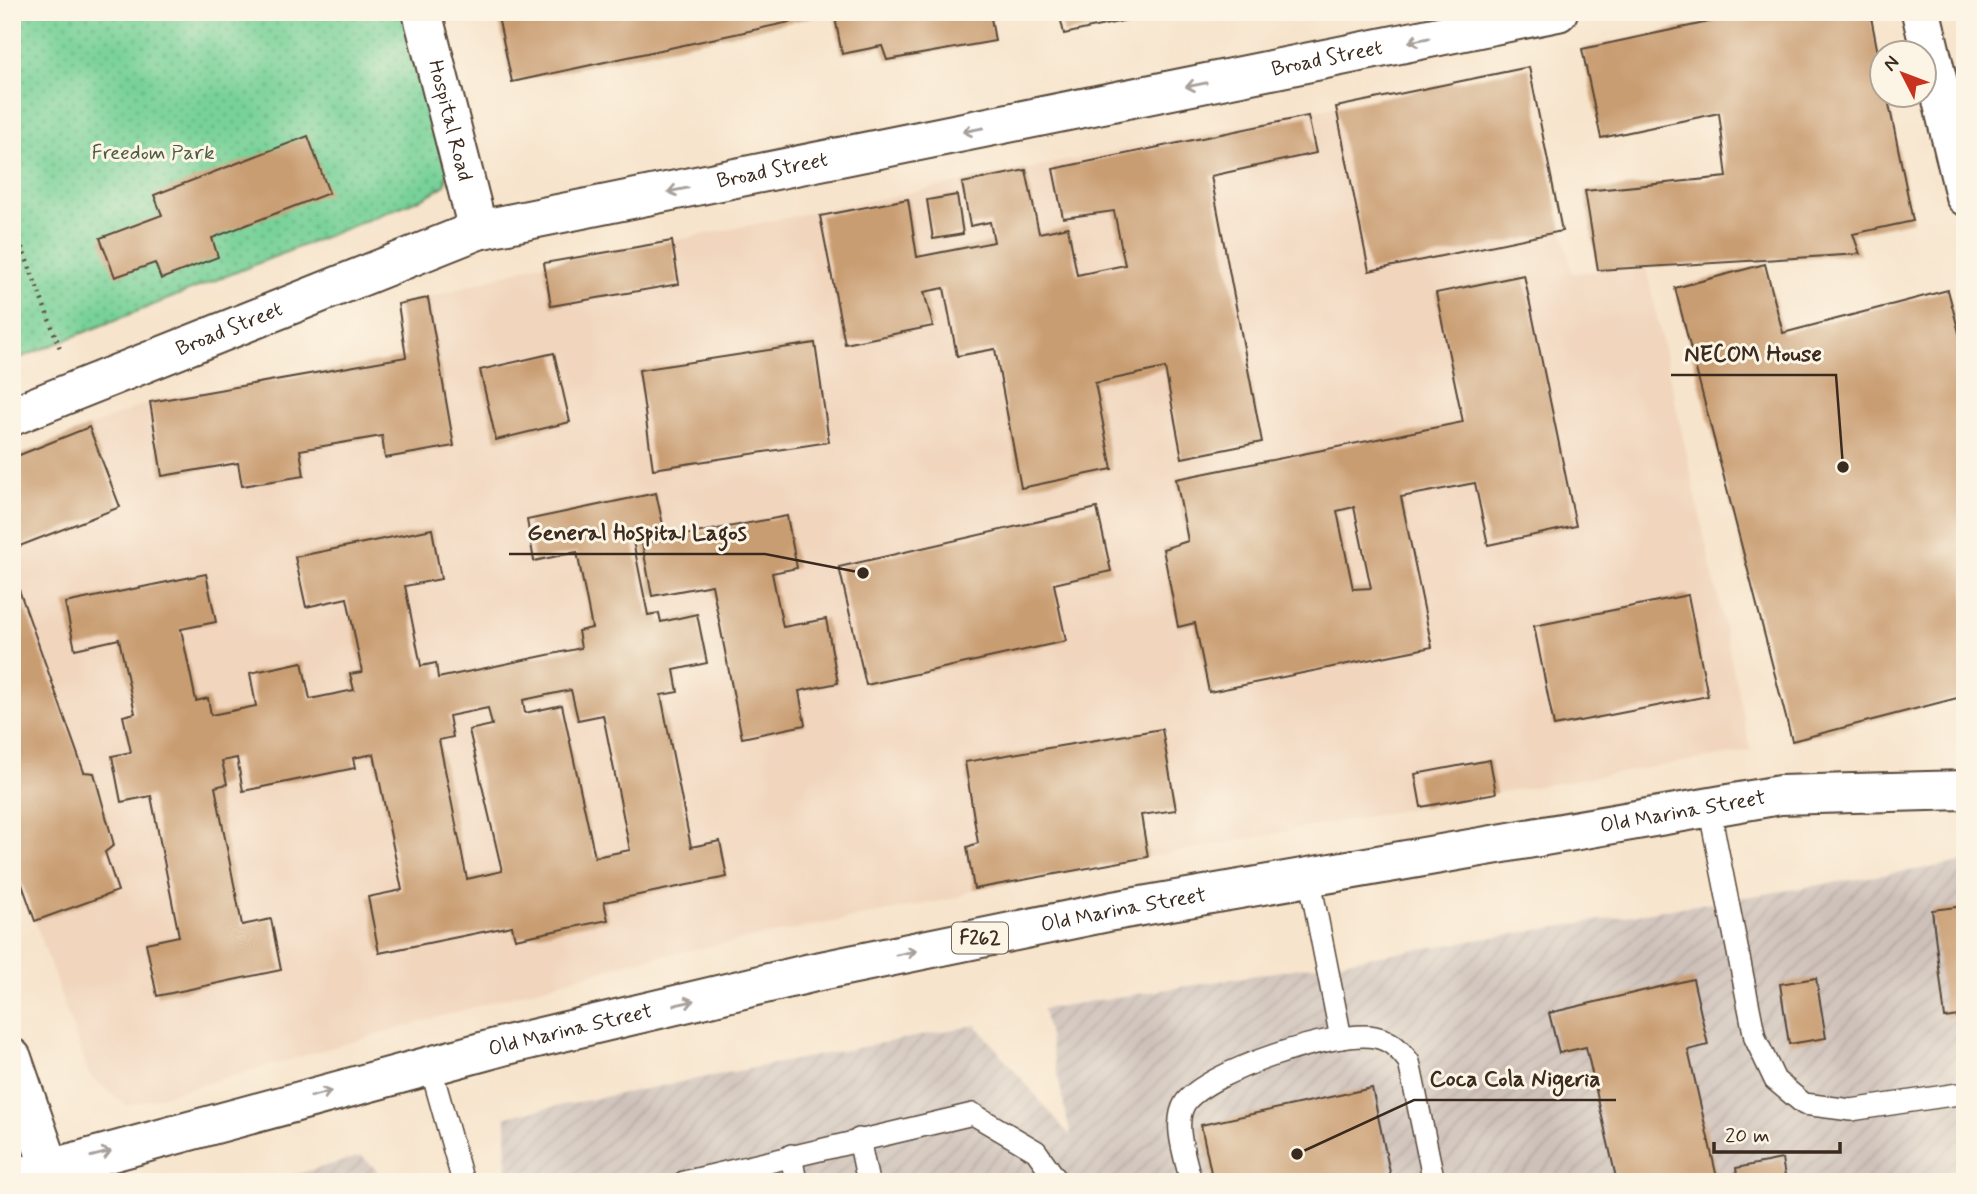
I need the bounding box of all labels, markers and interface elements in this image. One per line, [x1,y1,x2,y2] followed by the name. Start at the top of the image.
[1269,34,1385,83] street label: Broad Street
[1408,34,1431,48] one-way arrow
[1868,38,1938,108] north arrow
[1878,51,1905,77] text: N
[421,57,479,184] street label: Hospital Road
[1185,79,1208,93] one-way arrow
[962,124,985,138] one-way arrow
[92,139,215,167] park label: Freedom Park
[714,146,830,195] street label: Broad Street
[667,183,690,197] one-way arrow
[172,295,287,363] street label: Broad Street
[1671,331,1836,375] callout: NECOM House
[1684,340,1822,370] text: NECOM House
[509,510,765,554] callout: General Hospital Lagos
[527,519,747,552] text: General Hospital Lagos
[1598,784,1768,840] street label: Old Marina Street
[1038,881,1208,939] street label: Old Marina Street
[952,922,1008,954] road number: F262
[894,946,917,960] one-way arrow
[672,996,695,1009] one-way arrow
[485,997,655,1063] street label: Old Marina Street
[1414,1056,1616,1100] callout: Coca Cola Nigeria
[1430,1065,1600,1097] text: Coca Cola Nigeria
[309,1087,332,1100] one-way arrow
[1714,1110,1840,1154] scale bar
[1725,1122,1770,1150] text: 20 m
[90,1146,112,1159] one-way arrow

